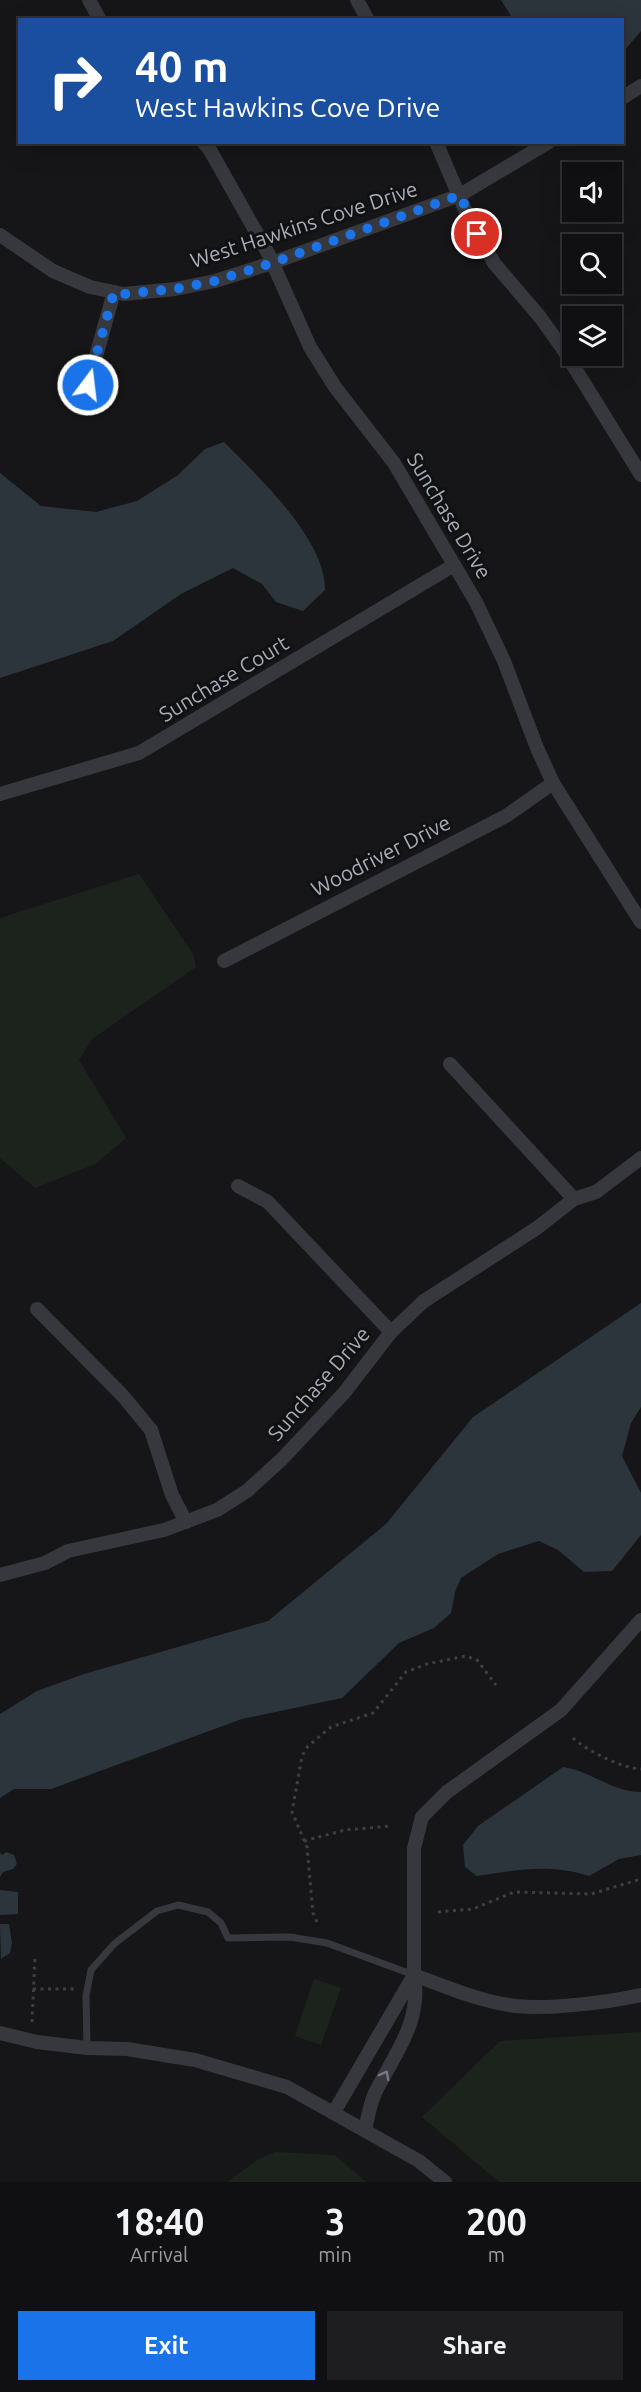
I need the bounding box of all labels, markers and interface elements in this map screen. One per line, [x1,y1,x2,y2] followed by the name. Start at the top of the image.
[36,42,114,120] icon: right
[135,43,229,90] text: 40 m
[135,92,440,122] text: West Hawkins Cove Drive
[562,162,622,366] map controls
[562,162,622,222] button: sound
[187,176,420,272] street label: West Hawkins Cove Drive
[451,208,502,259] pin
[460,217,493,250] icon: arrive
[562,234,622,294] button: search
[562,306,622,366] button: layers
[56,353,120,417] position arrow
[403,448,497,583] street label: Sunchase Drive
[155,630,292,726] street label: Sunchase Court
[307,810,454,901] street label: Woodriver Drive
[262,1322,374,1445] street label: Sunchase Drive
[378,2070,389,2081] one-way arrow
[114,2201,204,2242] text: 18:40
[325,2201,345,2242] text: 3
[466,2201,527,2242] text: 200
[130,2243,188,2266] text: Arrival
[318,2243,352,2266] text: min
[488,2243,505,2266] text: m
[18,2311,315,2380] button: Exit
[327,2311,623,2380] button: Share

